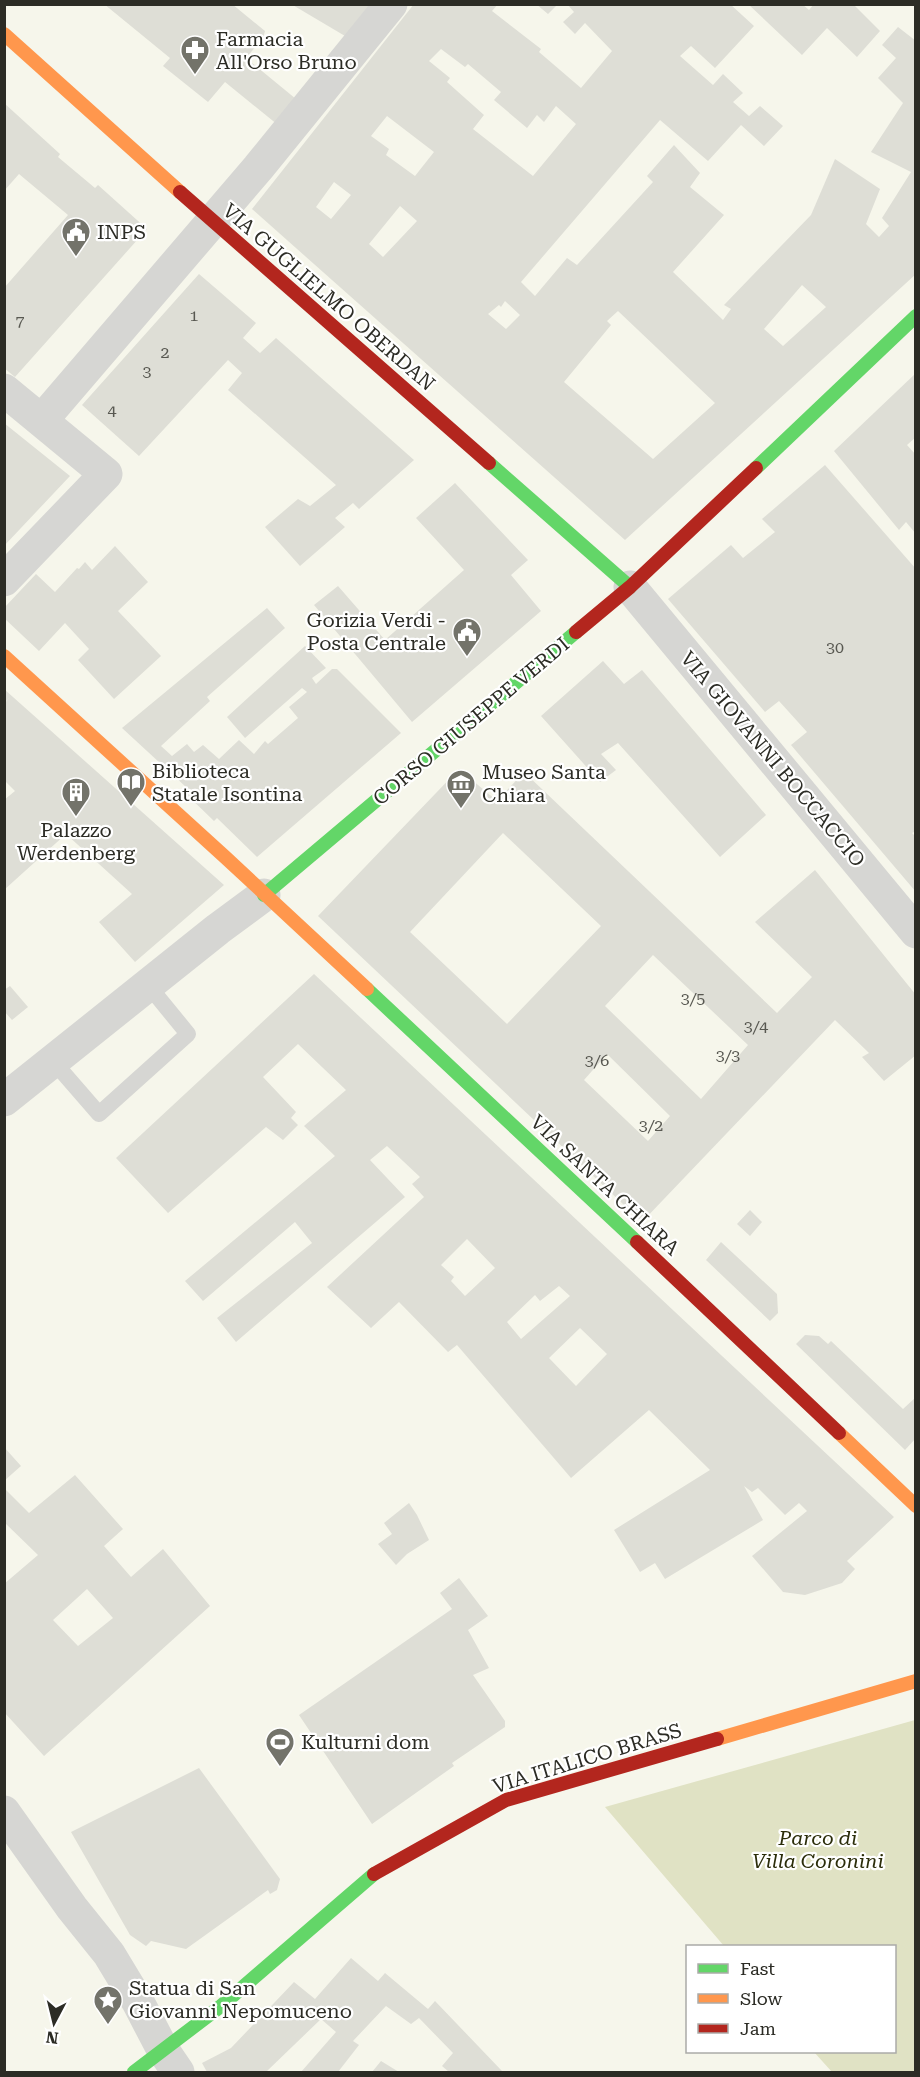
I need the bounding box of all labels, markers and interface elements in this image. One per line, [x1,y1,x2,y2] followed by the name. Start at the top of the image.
[216,27,357,74] place label: Farmacia All'Orso Bruno
[179,34,211,76] pharmacy icon: Farmacia All'Orso Bruno
[218,198,440,396] street label: VIA GUGLIELMO OBERDAN
[60,216,92,258] public building icon: INPS
[97,220,146,244] place label: INPS
[190,306,199,325] house number: 1
[16,311,25,330] house number: 7
[161,343,170,362] house number: 2
[143,362,152,381] house number: 3
[108,401,117,420] house number: 4
[307,608,446,655] place label: Gorizia Verdi - Posta Centrale
[451,616,483,658] public building icon: Gorizia Verdi - Posta Centrale
[368,632,574,810] street label: CORSO GIUSEPPE VERDI
[826,638,844,657] house number: 30
[676,646,870,872] street label: VIA GIOVANNI BOCCACCIO
[152,759,303,806] place label: Biblioteca Statale Isontina
[482,760,606,807] place label: Museo Santa Chiara
[115,766,147,808] library icon: Biblioteca Statale Isontina
[445,768,477,810] museum icon: Museo Santa Chiara
[60,776,92,818] building icon: Palazzo Werdenberg
[17,818,136,865] place label: Palazzo Werdenberg
[681,989,705,1008] house number: 3/5
[744,1017,768,1036] house number: 3/4
[716,1046,740,1065] house number: 3/3
[585,1051,609,1070] house number: 3/6
[525,1110,685,1260] street label: VIA SANTA CHIARA
[639,1116,663,1135] house number: 3/2
[490,1718,684,1798] street label: VIA ITALICO BRASS
[264,1726,296,1768] sports icon: Kulturni dom
[301,1730,429,1754] place label: Kulturni dom
[752,1826,884,1873] park label: Parco di Villa Coronini
[686,1945,896,2053] legend
[740,1958,775,1979] text: Fast
[129,1976,352,2023] place label: Statua di San Giovanni Nepomuceno
[92,1984,124,2026] place icon: Statua di San Giovanni Nepomuceno
[740,1988,782,2009] text: Slow
[24,1993,84,2053] north arrow
[740,2018,776,2039] text: Jam
[45,2027,60,2048] text: N

